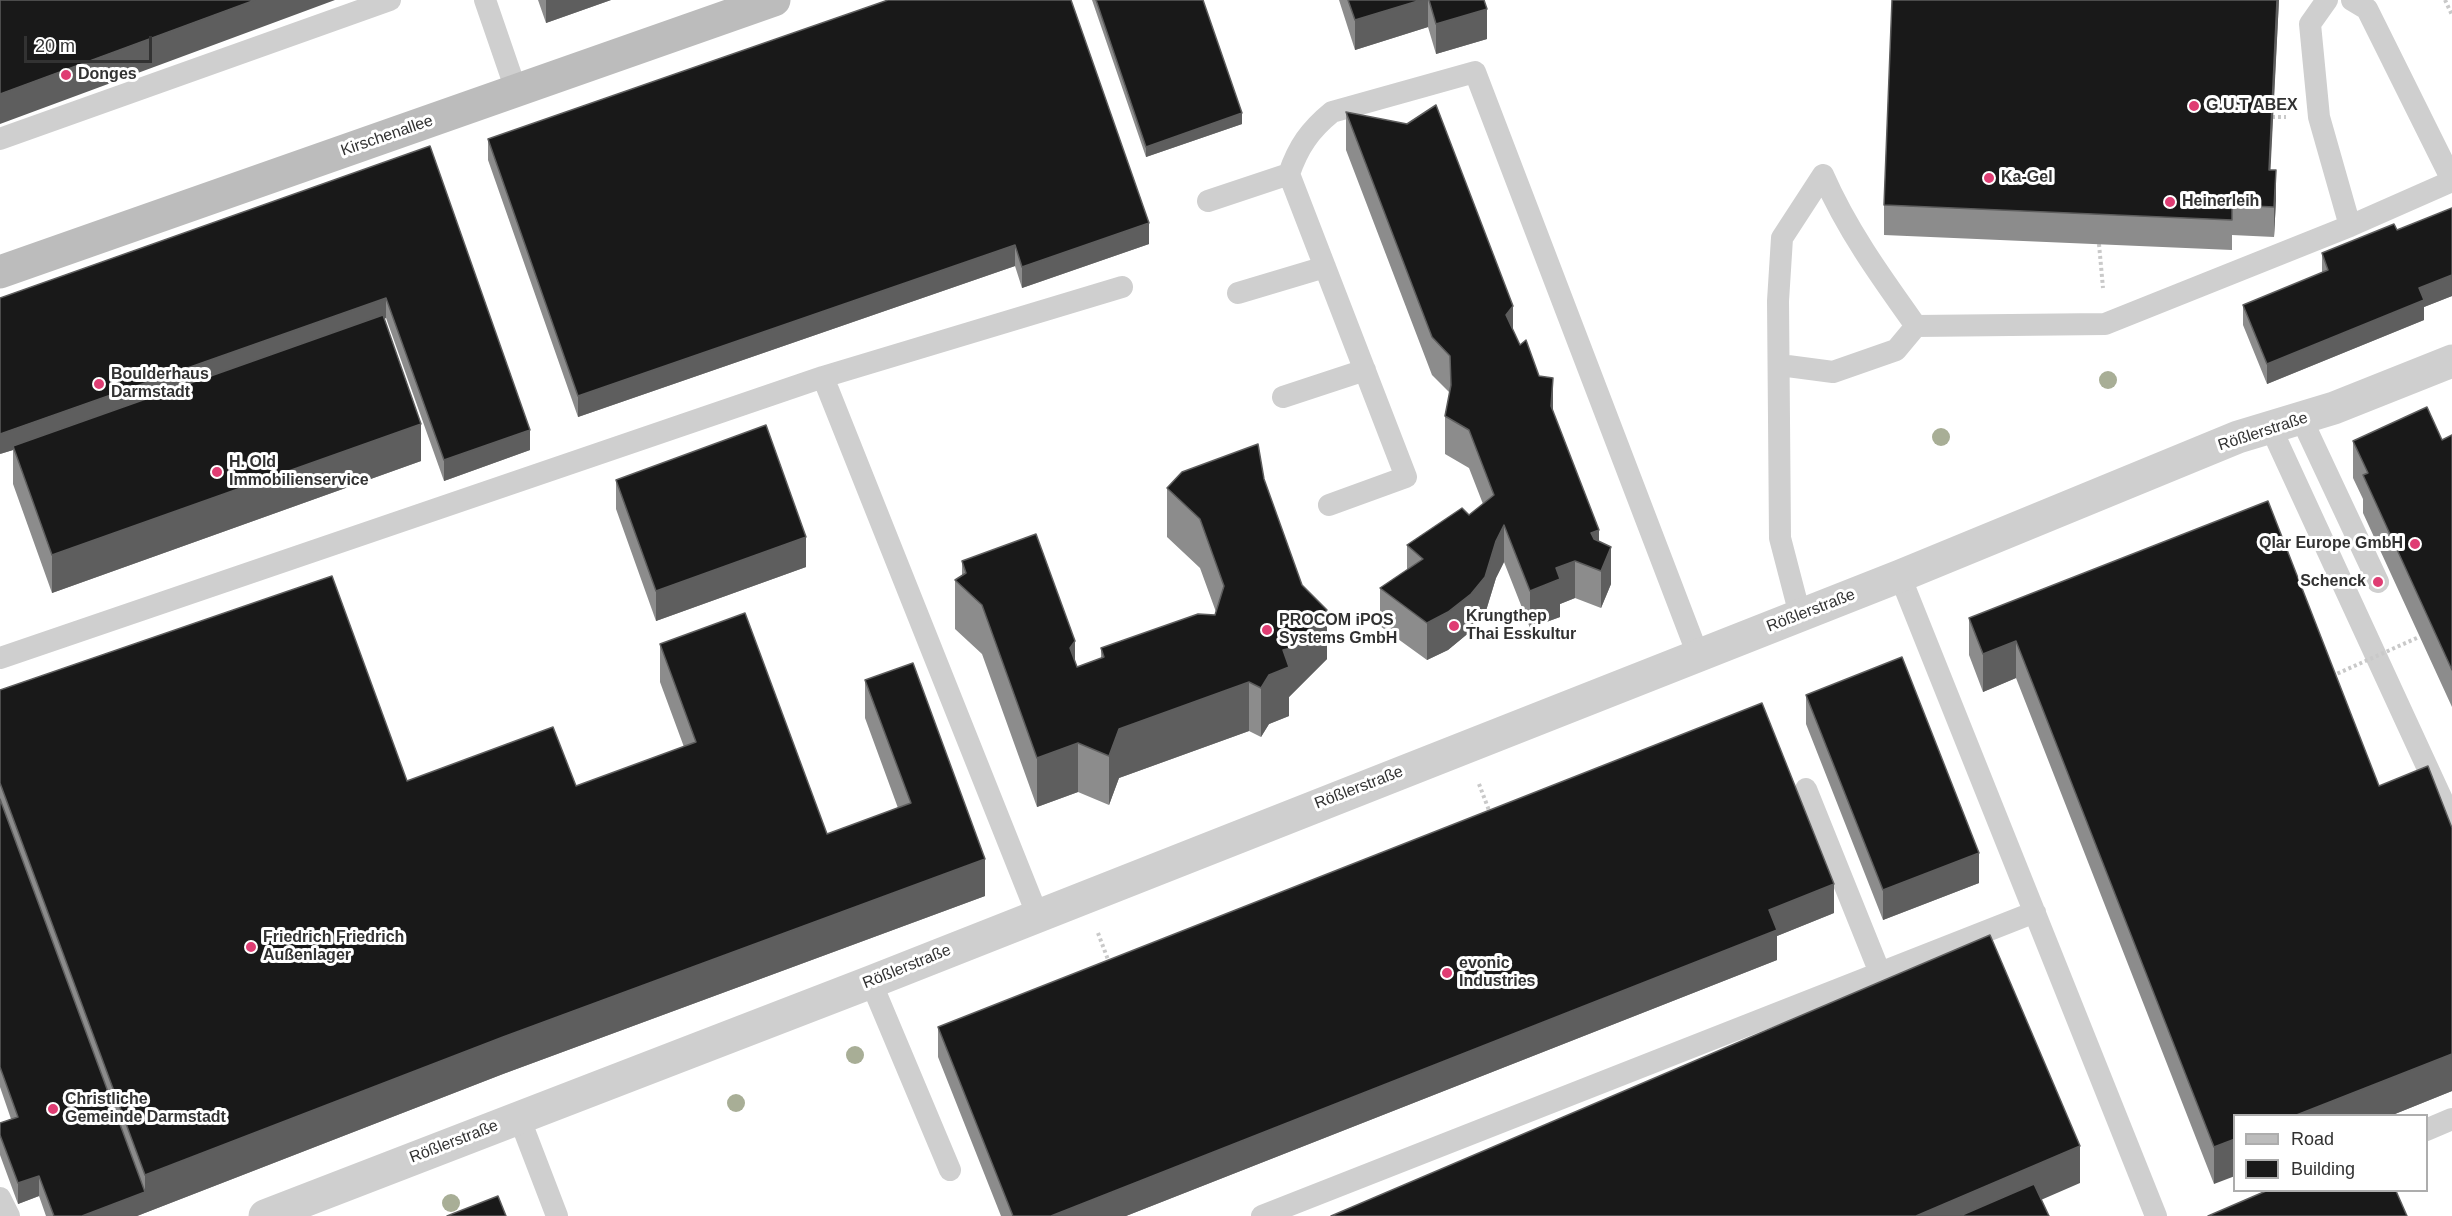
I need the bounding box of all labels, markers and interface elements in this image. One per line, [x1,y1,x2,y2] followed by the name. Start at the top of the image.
[27,24,154,62] scale bar
[35,36,75,56] text: 20 m
[78,65,137,85] place label: Donges
[59,68,73,82] marker: Donges
[2206,96,2298,116] place label: G.U.T ABEX
[2187,99,2201,113] marker: G.U.T ABEX
[338,111,436,161] street label: Kirschenallee
[2001,168,2053,188] place label: Ka-Gel
[1982,171,1996,185] marker: Ka-Gel
[2182,192,2259,212] place label: Heinerleih
[2163,195,2177,209] marker: Heinerleih
[111,365,209,403] place label: Boulderhaus Darmstadt
[92,377,106,391] marker: Boulderhaus Darmstadt
[2216,408,2310,456] street label: Rößlerstraße
[229,453,369,491] place label: H. Old Immobilienservice
[210,465,224,479] marker: H. Old Immobilienservice
[2259,534,2403,554] place label: Qlar Europe GmbH
[2408,537,2422,551] marker: Qlar Europe GmbH
[2300,572,2366,592] place label: Schenck
[2371,575,2385,589] marker: Schenck
[1764,585,1858,637] street label: Rößlerstraße
[1466,607,1576,645] place label: Krungthep Thai Esskultur
[1279,611,1397,649] place label: PROCOM iPOS Systems GmbH
[1447,619,1461,633] marker: Krungthep Thai Esskultur
[1260,623,1274,637] marker: PROCOM iPOS Systems GmbH
[1312,762,1406,814] street label: Rößlerstraße
[263,928,404,966] place label: Friedrich Friedrich Außenlager
[244,940,258,954] marker: Friedrich Friedrich Außenlager
[860,941,954,993] street label: Rößlerstraße
[1459,954,1535,992] place label: evonic Industries
[1440,966,1454,980] marker: evonic Industries
[65,1090,226,1128] place label: Christliche Gemeinde Darmstadt
[46,1102,60,1116] marker: Christliche Gemeinde Darmstadt
[2233,1114,2428,1192] legend
[407,1116,501,1168] street label: Rößlerstraße
[2291,1129,2334,1149] text: Road
[2291,1159,2355,1179] text: Building

